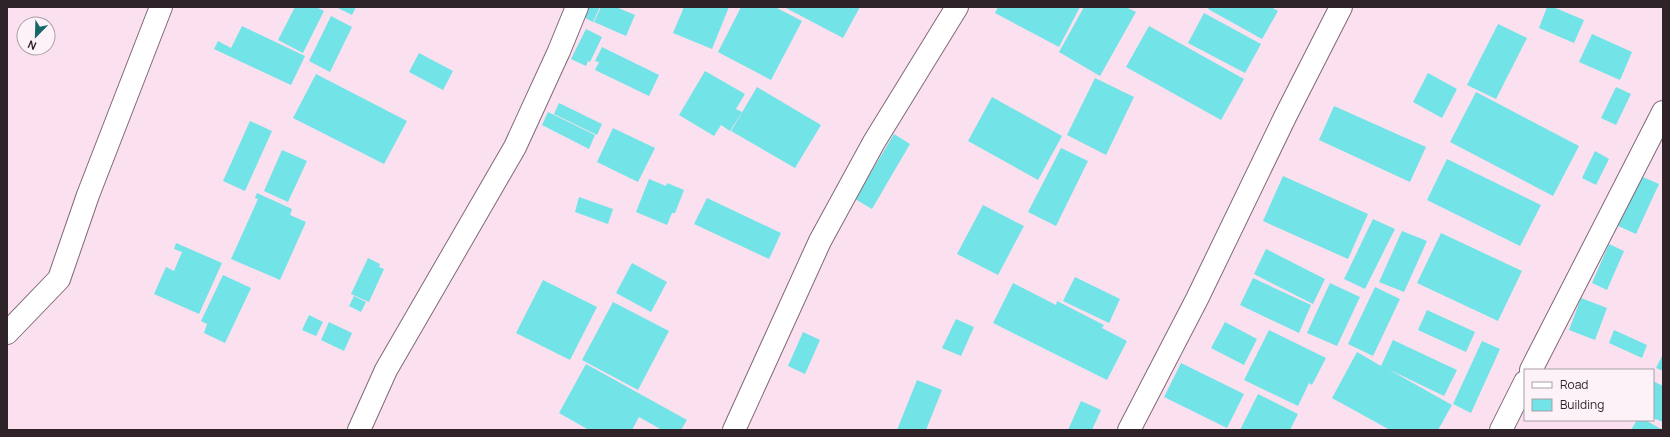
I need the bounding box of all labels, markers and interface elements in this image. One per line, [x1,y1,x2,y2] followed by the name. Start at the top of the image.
[16,16,56,56] north arrow
[25,37,38,54] text: N
[1524,369,1654,421] legend
[1560,376,1588,393] text: Road
[1560,396,1604,413] text: Building

